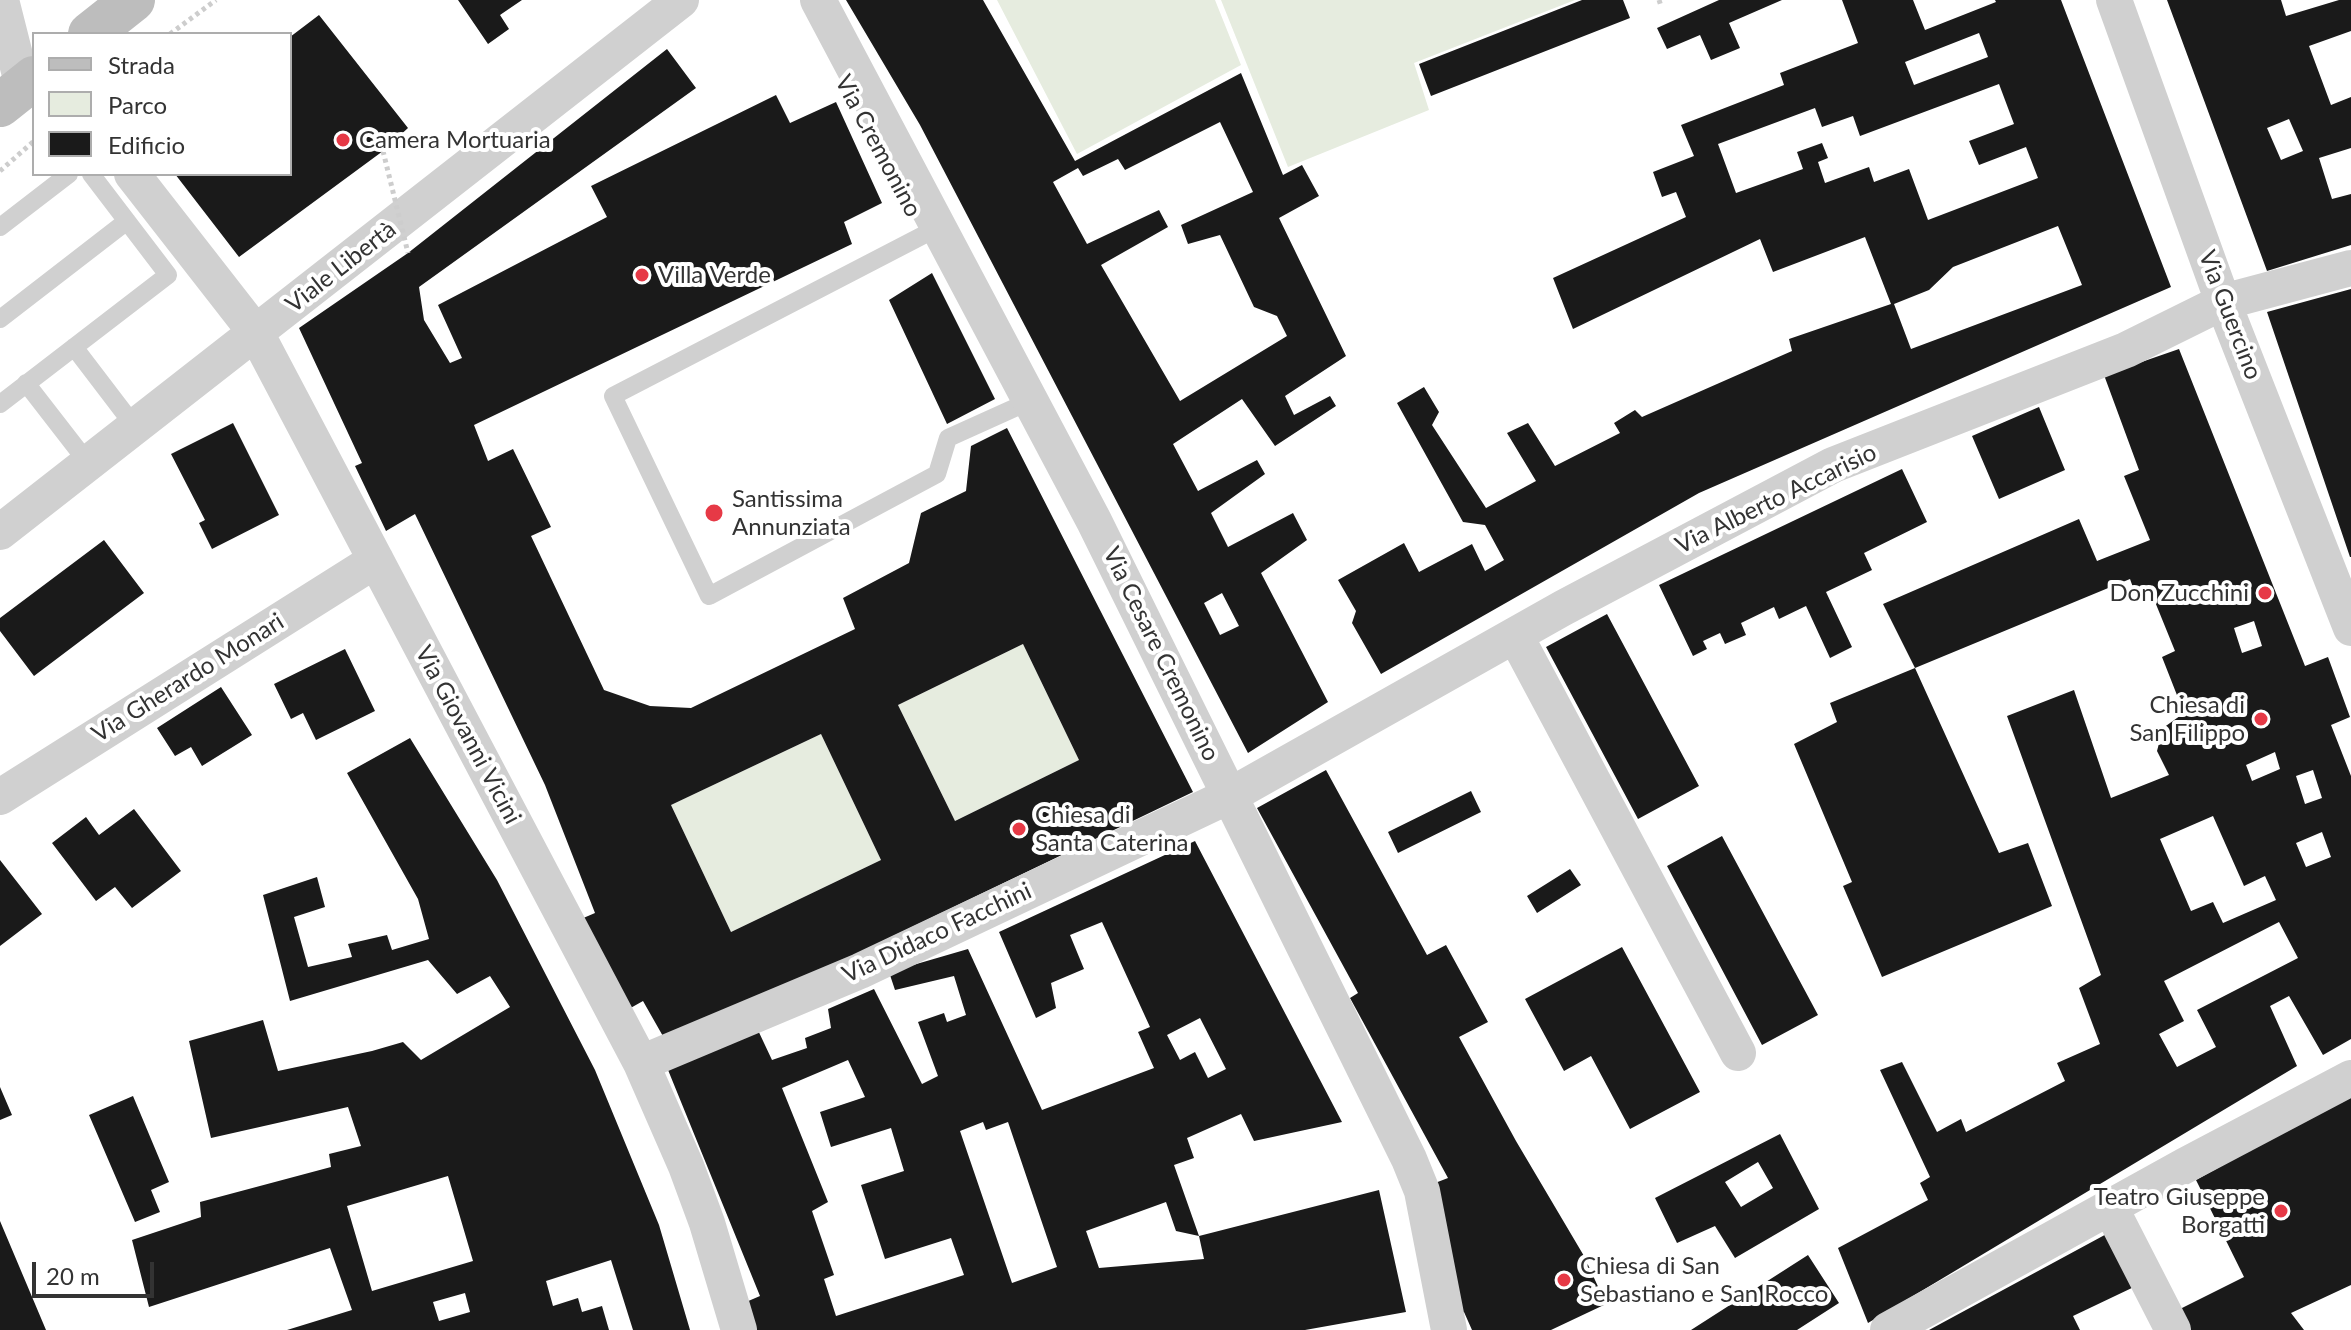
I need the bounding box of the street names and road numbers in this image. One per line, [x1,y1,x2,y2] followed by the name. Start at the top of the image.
[829,70,927,222] street label: Via Cremonino
[280,215,402,319] street label: Viale Libertà
[2192,246,2268,384] street label: Via Guercino
[1671,438,1881,560] street label: Via Alberto Accarisio
[1097,542,1225,766] street label: Via Cesare Cremonino
[87,607,289,749] street label: Via Gherardo Monari
[409,641,527,829] street label: Via Giovanni Vicini
[838,877,1036,989] street label: Via Didaco Facchini

